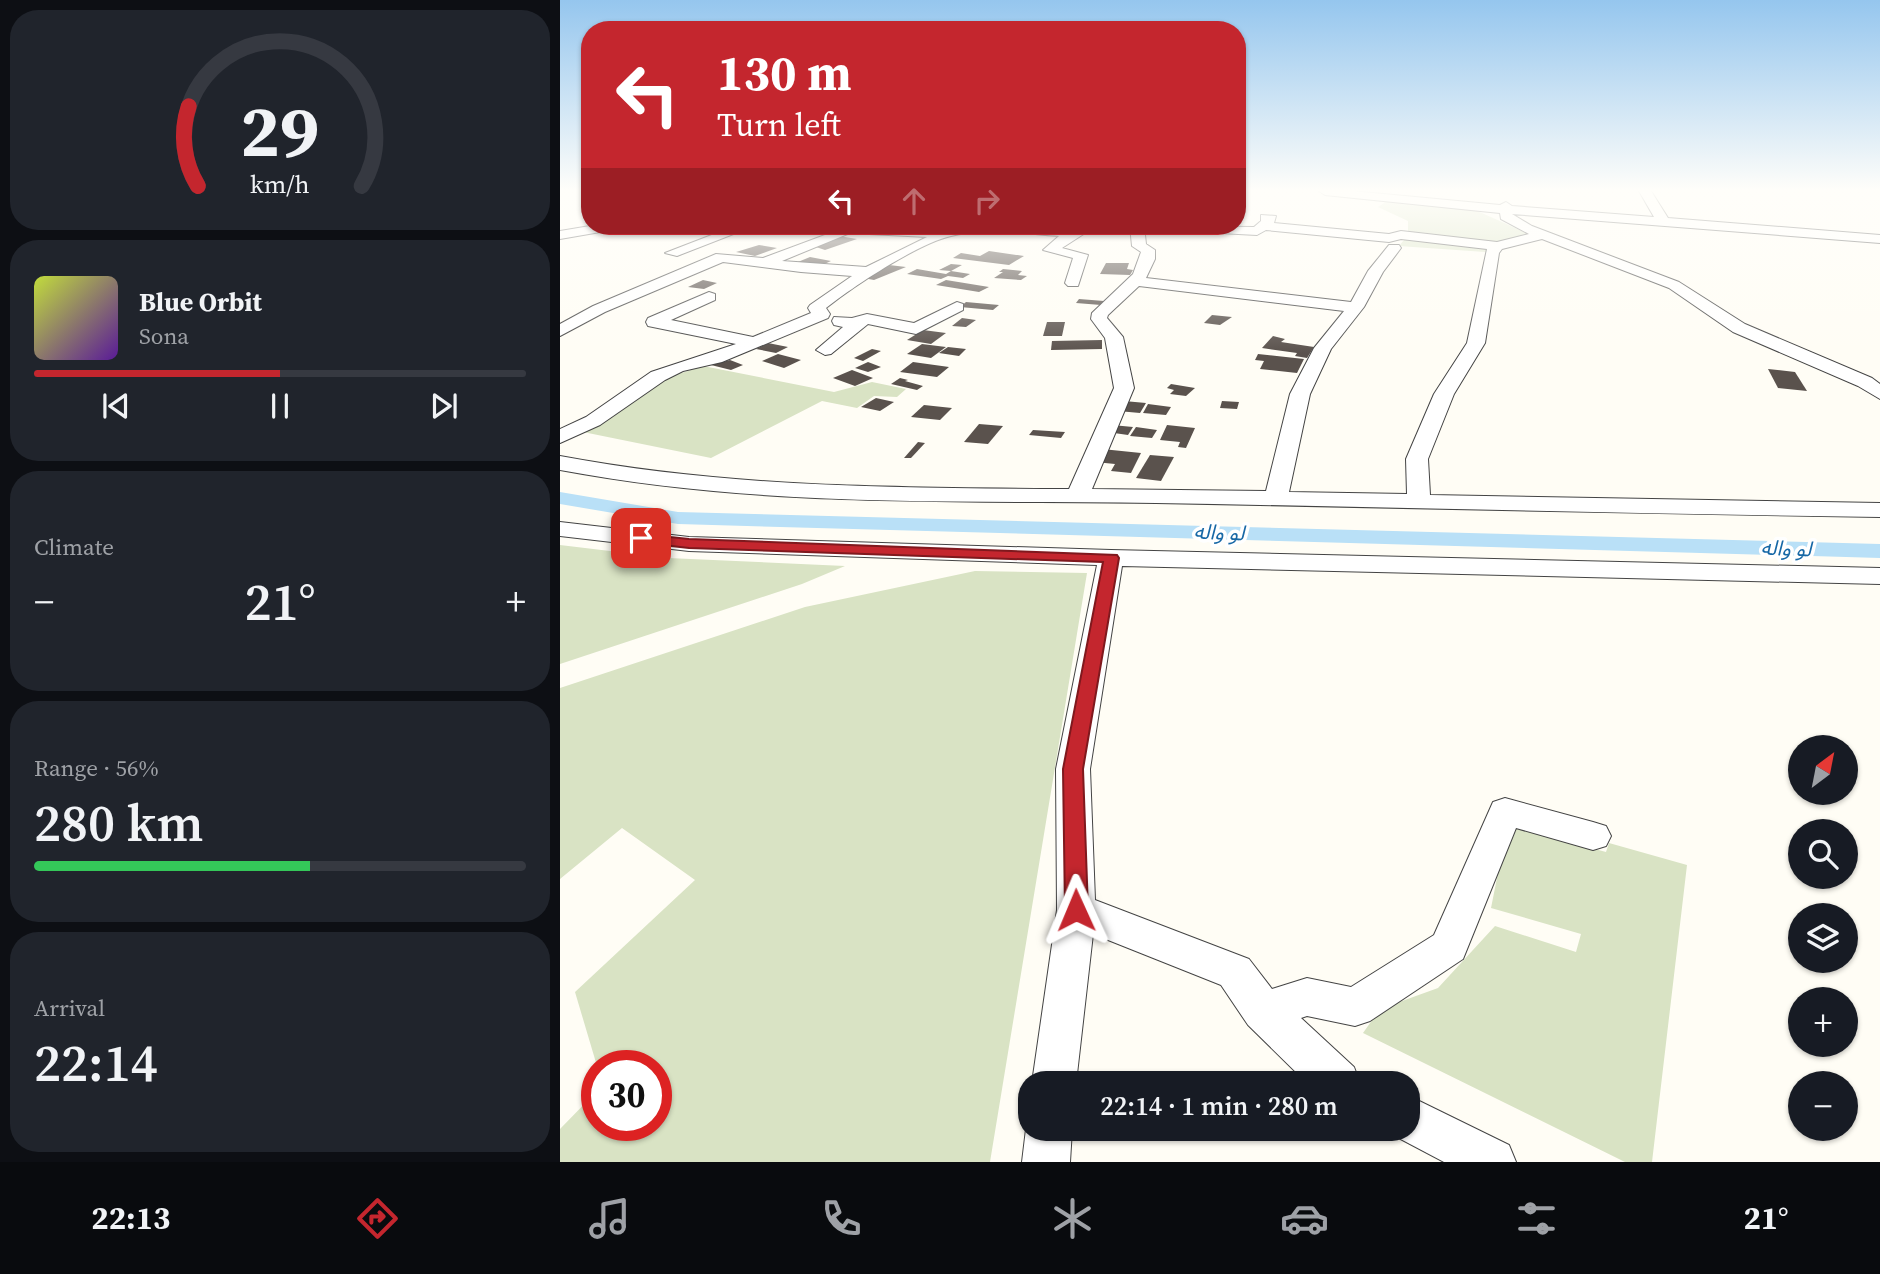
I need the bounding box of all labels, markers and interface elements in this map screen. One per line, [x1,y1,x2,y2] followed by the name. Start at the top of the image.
[717,39,852,106] text: 130 m
[602,49,693,140] icon: left
[241,82,319,181] text: 29
[717,103,841,147] text: Turn left
[250,167,310,201] text: km/h
[822,182,860,220] icon: left
[895,182,933,220] icon: ahead
[968,182,1006,220] icon: right
[139,284,262,320] text: Blue Orbit
[139,320,189,352] text: Sona
[97,387,135,425] icon: previous
[261,387,299,425] icon: pause
[425,387,463,425] icon: next
[611,508,671,568] pin
[1193,517,1247,547] water label: لو واله
[622,519,660,557] icon: arrive
[34,531,114,563] text: Climate
[1760,533,1814,563] water label: لو واله
[244,566,316,637] text: 21°
[34,576,54,628] text: −
[506,576,526,628] text: +
[1788,735,1858,805] north arrow
[1788,735,1858,1141] map controls
[34,752,159,784] text: Range · 56%
[34,787,203,858] text: 280 km
[1788,819,1858,889] button: search
[1039,873,1113,947] position arrow
[1788,903,1858,973] button: layers
[1788,987,1858,1057] button: +
[34,992,105,1024] text: Arrival
[34,1027,158,1098] text: 22:14
[581,1050,672,1141] speed limit sign: 30
[1788,1071,1858,1141] button: −
[1100,1088,1338,1124] text: 22:14 · 1 min · 280 m
[353,1194,402,1243] icon: directions
[585,1194,634,1243] icon: music
[817,1194,866,1243] icon: phone
[1048,1194,1097,1243] icon: climate
[1280,1194,1329,1243] icon: car
[1512,1194,1561,1243] icon: filters
[91,1196,170,1240] text: 22:13
[1743,1196,1789,1240] text: 21°

